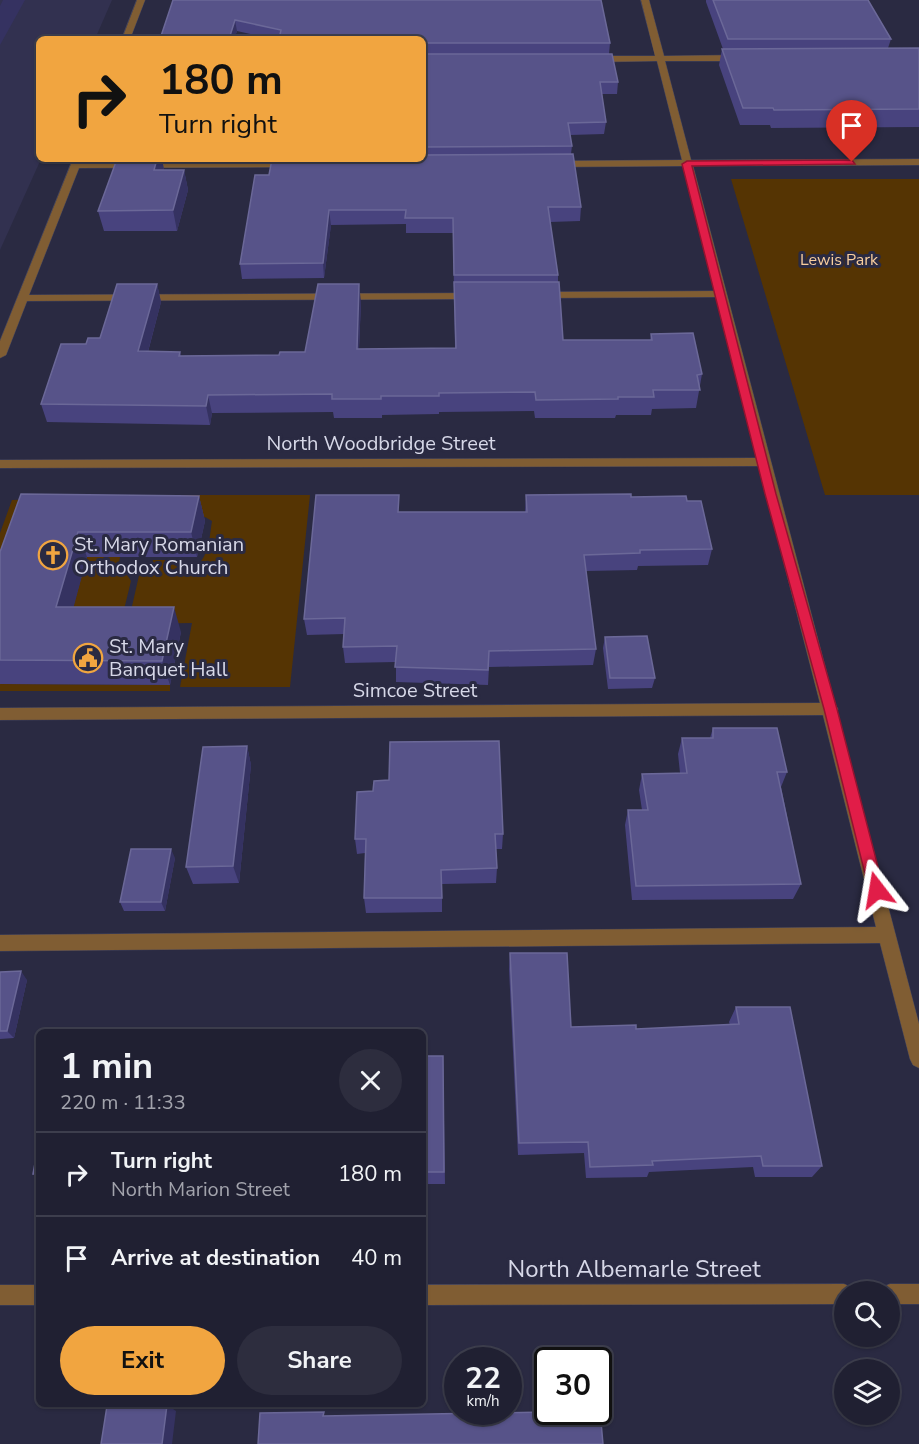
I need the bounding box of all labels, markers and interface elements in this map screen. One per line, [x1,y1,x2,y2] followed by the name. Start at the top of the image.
[159,52,283,109] text: 180 m
[60,60,138,138] icon: right
[826,100,877,162] pin
[159,106,277,143] text: Turn right
[835,109,868,142] icon: arrive
[800,249,879,271] park label: Lewis Park
[266,430,497,457] street label: North Woodbridge Street
[74,531,244,581] place label: St. Mary Romanian Orthodox Church
[37,539,69,571] church icon: St. Mary Romanian Orthodox Church
[109,633,228,683] place label: St. Mary Banquet Hall
[72,642,104,674] public building icon: St. Mary Banquet Hall
[353,677,478,704] street label: Simcoe Street
[845,858,909,922] position arrow
[60,1042,153,1091] text: 1 min
[339,1049,402,1112] button: close
[60,1089,186,1116] text: 220 m · 11:33
[111,1146,212,1176] text: Turn right
[60,1158,93,1191] icon: right
[338,1159,402,1189] text: 180 m
[111,1176,290,1203] text: North Marion Street
[60,1242,93,1275] icon: arrive
[111,1243,320,1273] text: Arrive at destination
[351,1243,402,1273] text: 40 m
[507,1253,761,1285] street label: North Albemarle Street
[834,1281,900,1425] map controls
[834,1281,900,1347] button: search
[60,1326,225,1395] button: Exit
[237,1326,402,1395] button: Share
[534,1347,612,1425] speed limit sign: 30
[465,1358,501,1399] text: 22
[834,1359,900,1425] button: layers
[466,1391,500,1411] text: km/h

